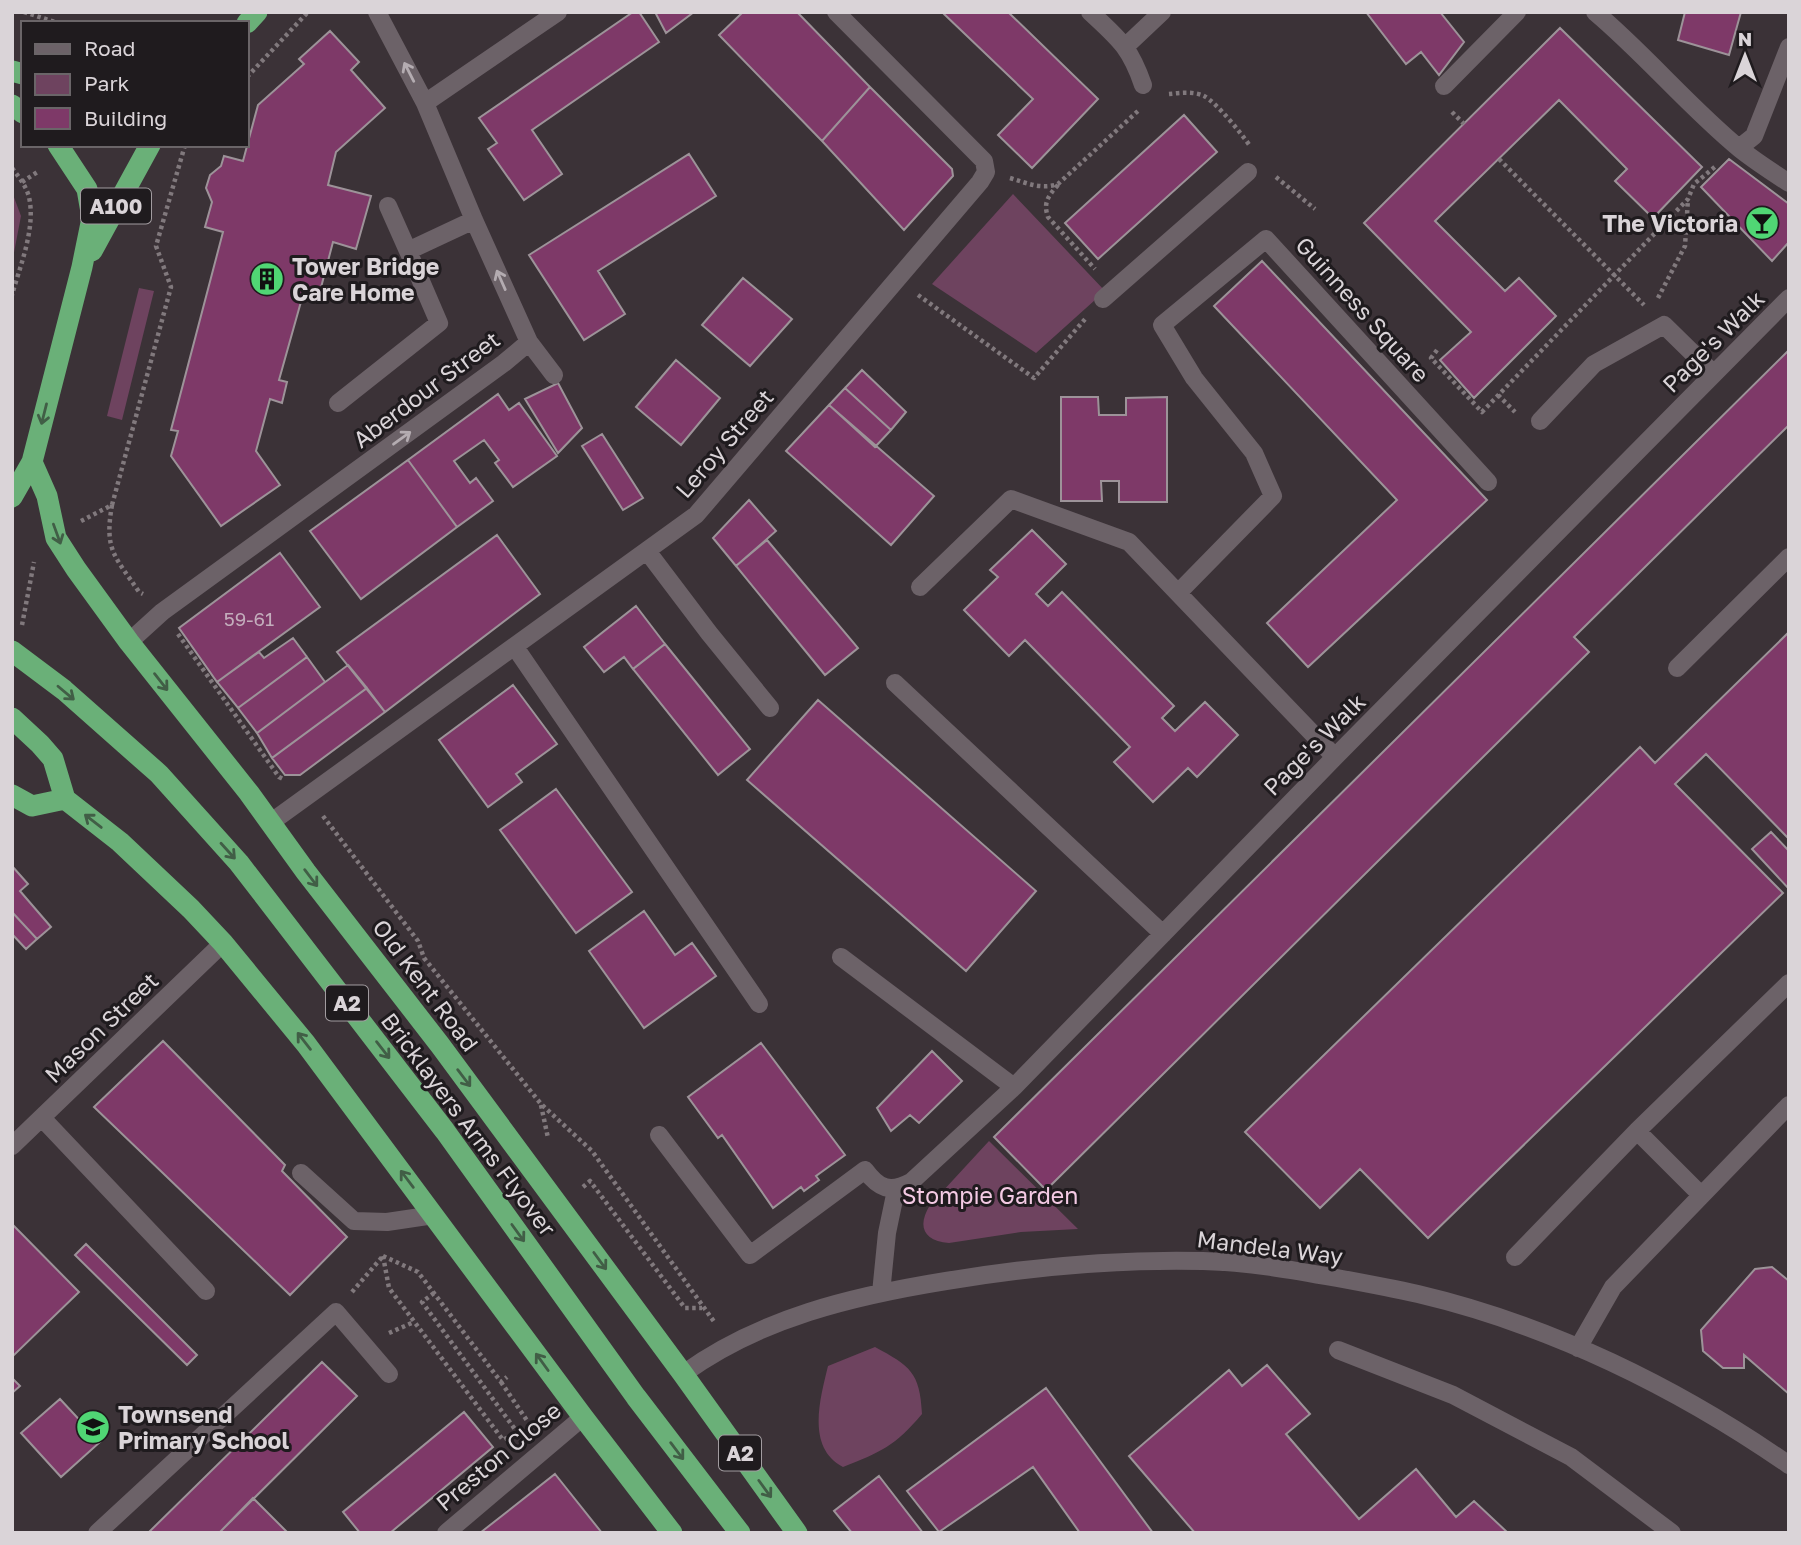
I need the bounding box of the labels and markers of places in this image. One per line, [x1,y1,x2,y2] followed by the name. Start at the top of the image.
[1743,204,1781,242] bar icon: The Victoria
[1602,209,1738,237] place label: The Victoria
[292,252,439,306] place label: Tower Bridge Care Home
[248,260,286,298] building icon: Tower Bridge Care Home
[118,1400,289,1454] place label: Townsend Primary School
[74,1408,112,1446] school or university icon: Townsend Primary School

